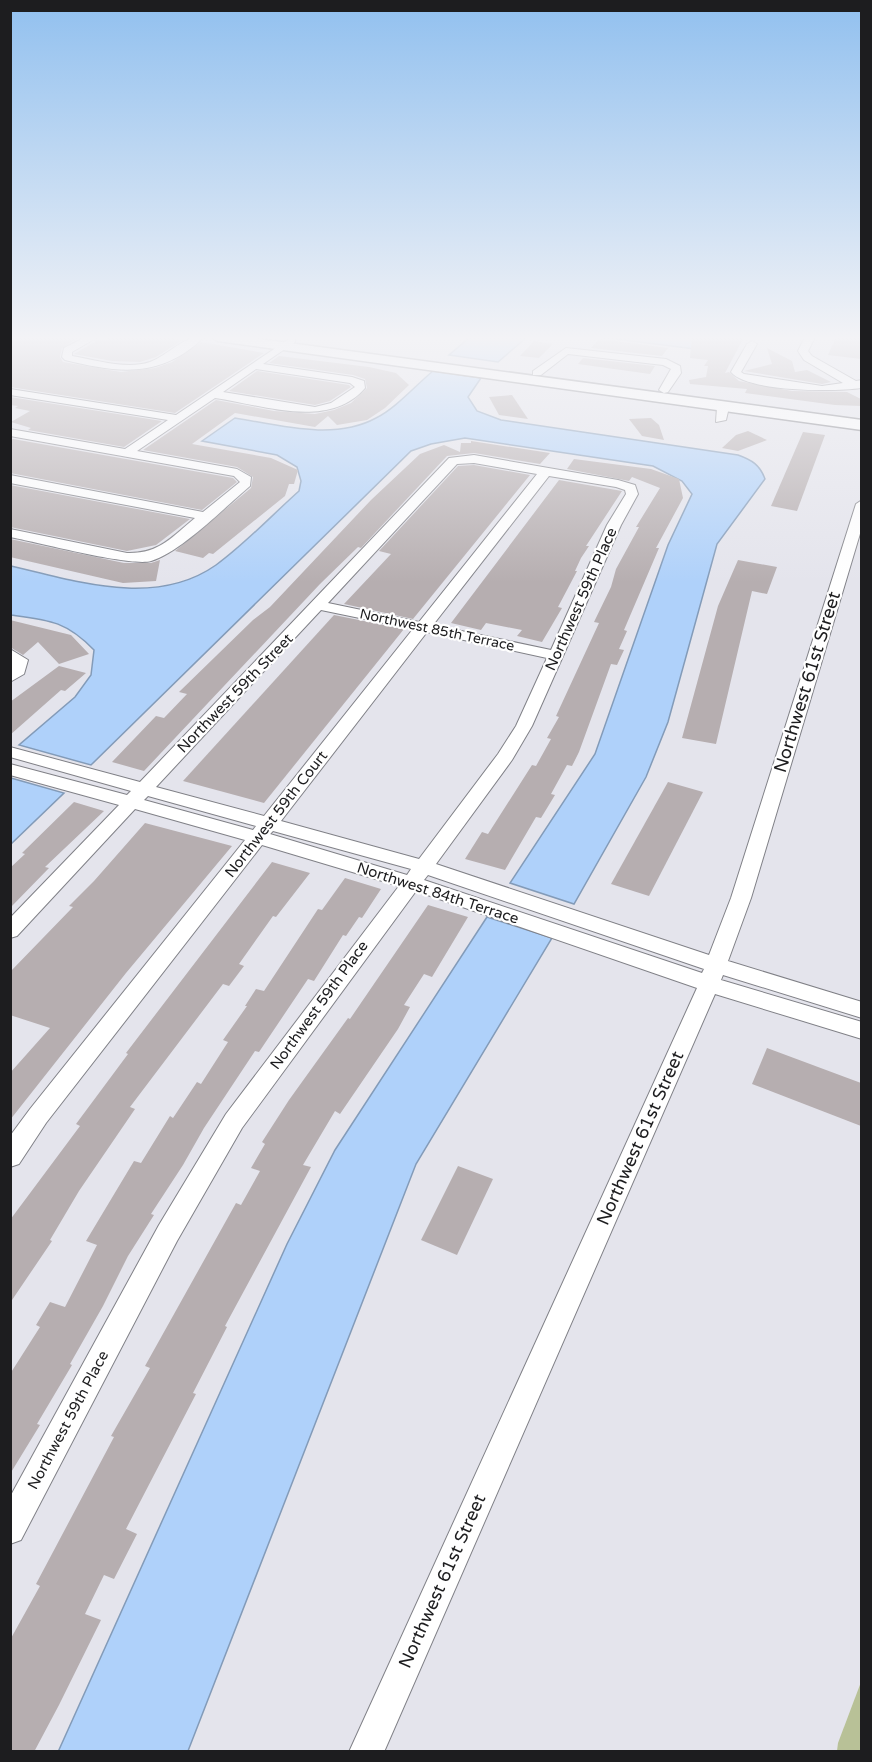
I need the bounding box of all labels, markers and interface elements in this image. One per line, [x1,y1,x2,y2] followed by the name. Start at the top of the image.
[541,525,621,673] street label: Northwest 59th Place
[769,589,845,775] street label: Northwest 61st Street
[358,605,516,655] street label: Northwest 85th Terrace
[173,629,297,756] street label: Northwest 59th Street
[221,747,331,881] street label: Northwest 59th Court
[355,858,521,928] street label: Northwest 84th Terrace
[266,937,372,1073] street label: Northwest 59th Place
[592,1047,688,1229] street label: Northwest 61st Street
[24,1347,112,1493] street label: Northwest 59th Place
[394,1490,490,1672] street label: Northwest 61st Street

